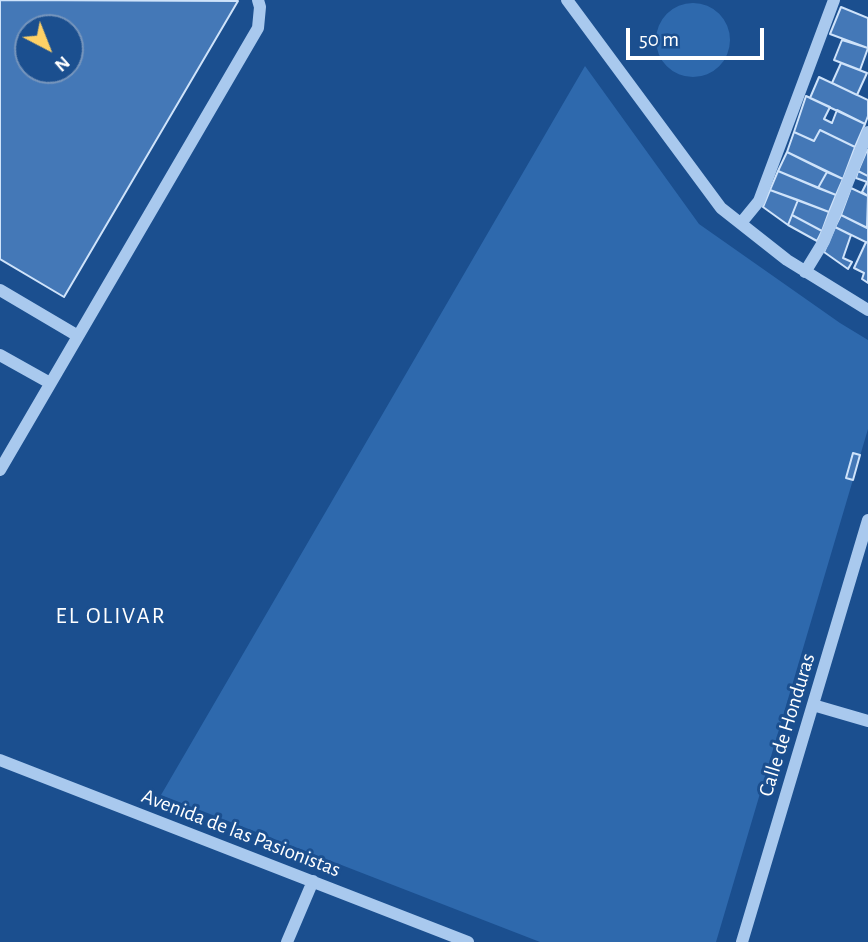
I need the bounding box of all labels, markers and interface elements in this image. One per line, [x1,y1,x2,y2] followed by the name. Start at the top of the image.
[14,14,84,84] north arrow
[630,14,768,58] scale bar
[639,29,679,50] text: 50 m
[51,52,73,75] text: N
[57,602,165,630] district label: EL OLIVAR
[753,650,821,800] street label: Calle de Honduras
[138,783,344,883] street label: Avenida de las Pasionistas

